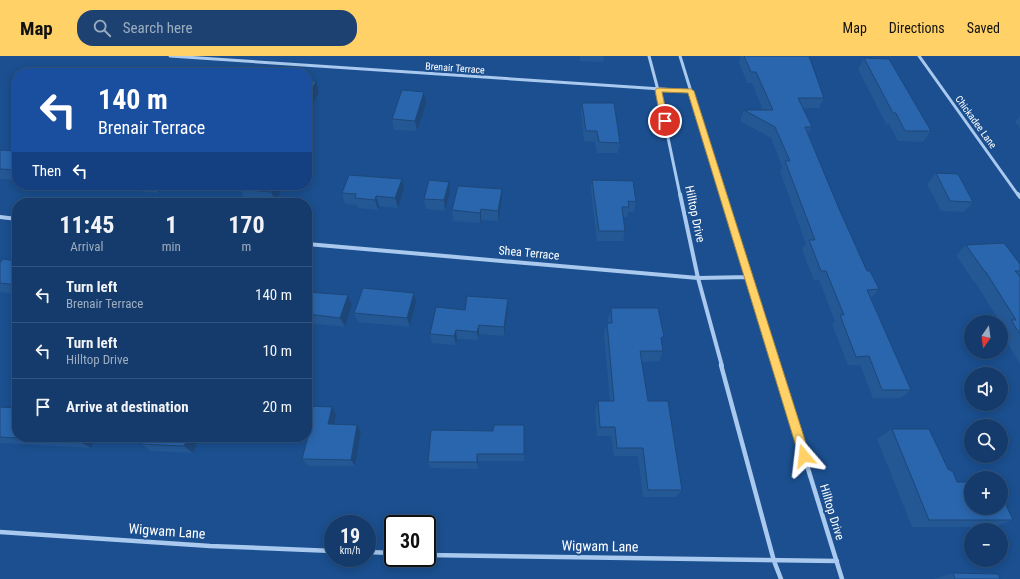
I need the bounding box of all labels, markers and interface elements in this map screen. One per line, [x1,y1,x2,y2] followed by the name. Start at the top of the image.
[77,10,357,46] search box
[20,17,53,40] text: Map
[91,17,113,39] icon: search
[123,19,193,37] text: Search here
[843,20,867,36] text: Map
[889,20,945,36] text: Directions
[967,20,1000,36] text: Saved
[425,60,485,76] street label: Brenair Terrace
[98,83,168,116] text: 140 m
[32,84,84,136] icon: left
[953,94,999,151] street label: Chickadee Lane
[648,104,682,138] pin
[654,110,676,132] icon: arrive
[98,117,205,138] text: Brenair Terrace
[69,160,91,182] icon: left
[32,162,61,180] text: Then
[682,184,708,244] street label: Hilltop Drive
[59,211,114,239] text: 11:45
[165,211,177,239] text: 1
[228,211,265,239] text: 170
[70,239,103,254] text: Arrival
[162,239,181,254] text: min
[242,239,251,254] text: m
[498,243,560,263] street label: Shea Terrace
[66,278,117,296] text: Turn left
[32,284,54,306] icon: left
[255,286,292,304] text: 140 m
[66,296,143,311] text: Brenair Terrace
[964,315,1008,359] north arrow
[964,315,1008,567] map controls
[66,334,117,352] text: Turn left
[32,340,54,362] icon: left
[262,342,292,360] text: 10 m
[66,352,129,367] text: Hilltop Drive
[964,367,1008,411] button: sound
[32,396,54,418] icon: arrive
[66,398,189,416] text: Arrive at destination
[262,398,292,416] text: 20 m
[964,419,1008,463] button: search
[783,435,825,477] position arrow
[964,471,1008,515] button: +
[817,482,847,542] street label: Hilltop Drive
[384,515,436,567] speed limit sign: 30
[128,520,206,542] street label: Wigwam Lane
[964,523,1008,567] button: −
[340,524,360,548] text: 19
[561,537,639,555] street label: Wigwam Lane
[340,545,360,556] text: km/h

